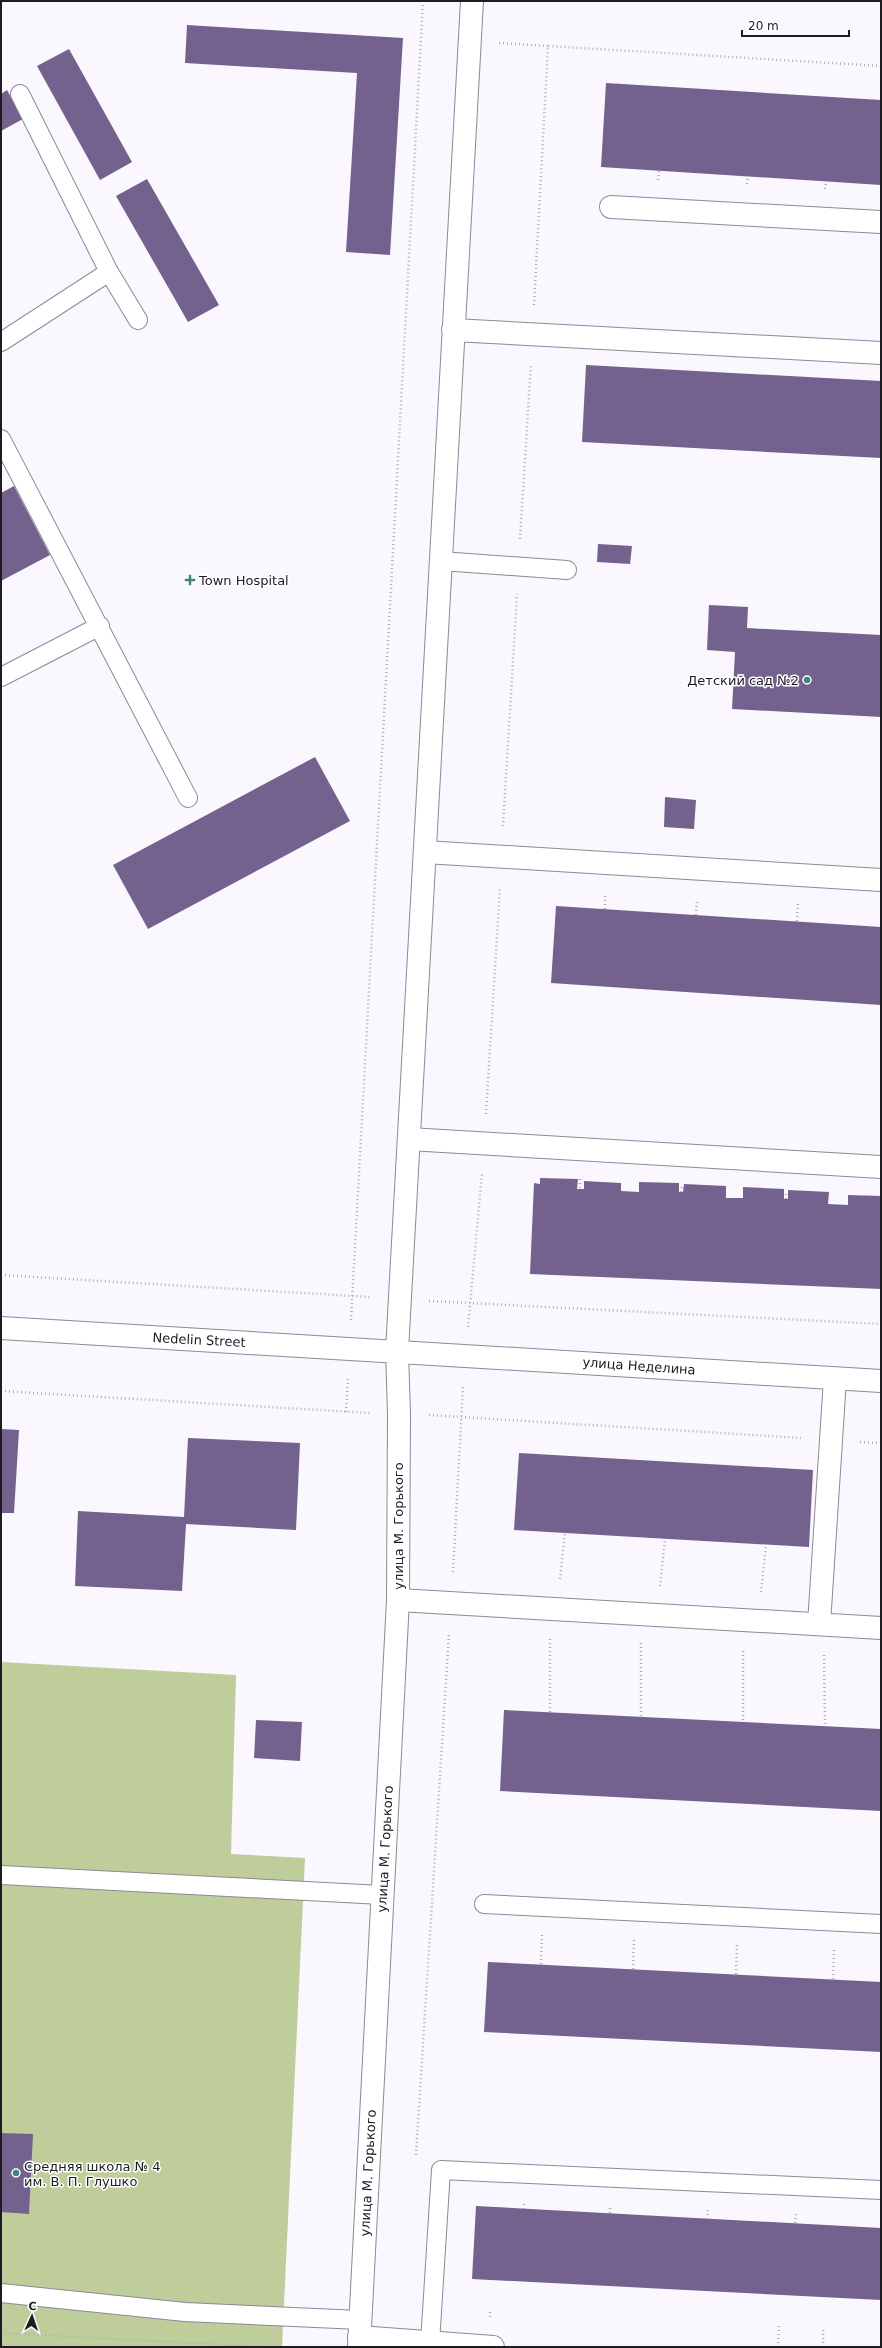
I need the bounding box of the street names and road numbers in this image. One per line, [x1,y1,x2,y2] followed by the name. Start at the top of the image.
[152,1330,246,1350] street label: Nedelin Street
[582,1355,696,1377] street label: улица Неделина
[391,1462,406,1590] street label: улица М. Горького
[374,1785,396,1913] street label: улица М. Горького
[357,2109,379,2237] street label: улица М. Горького

